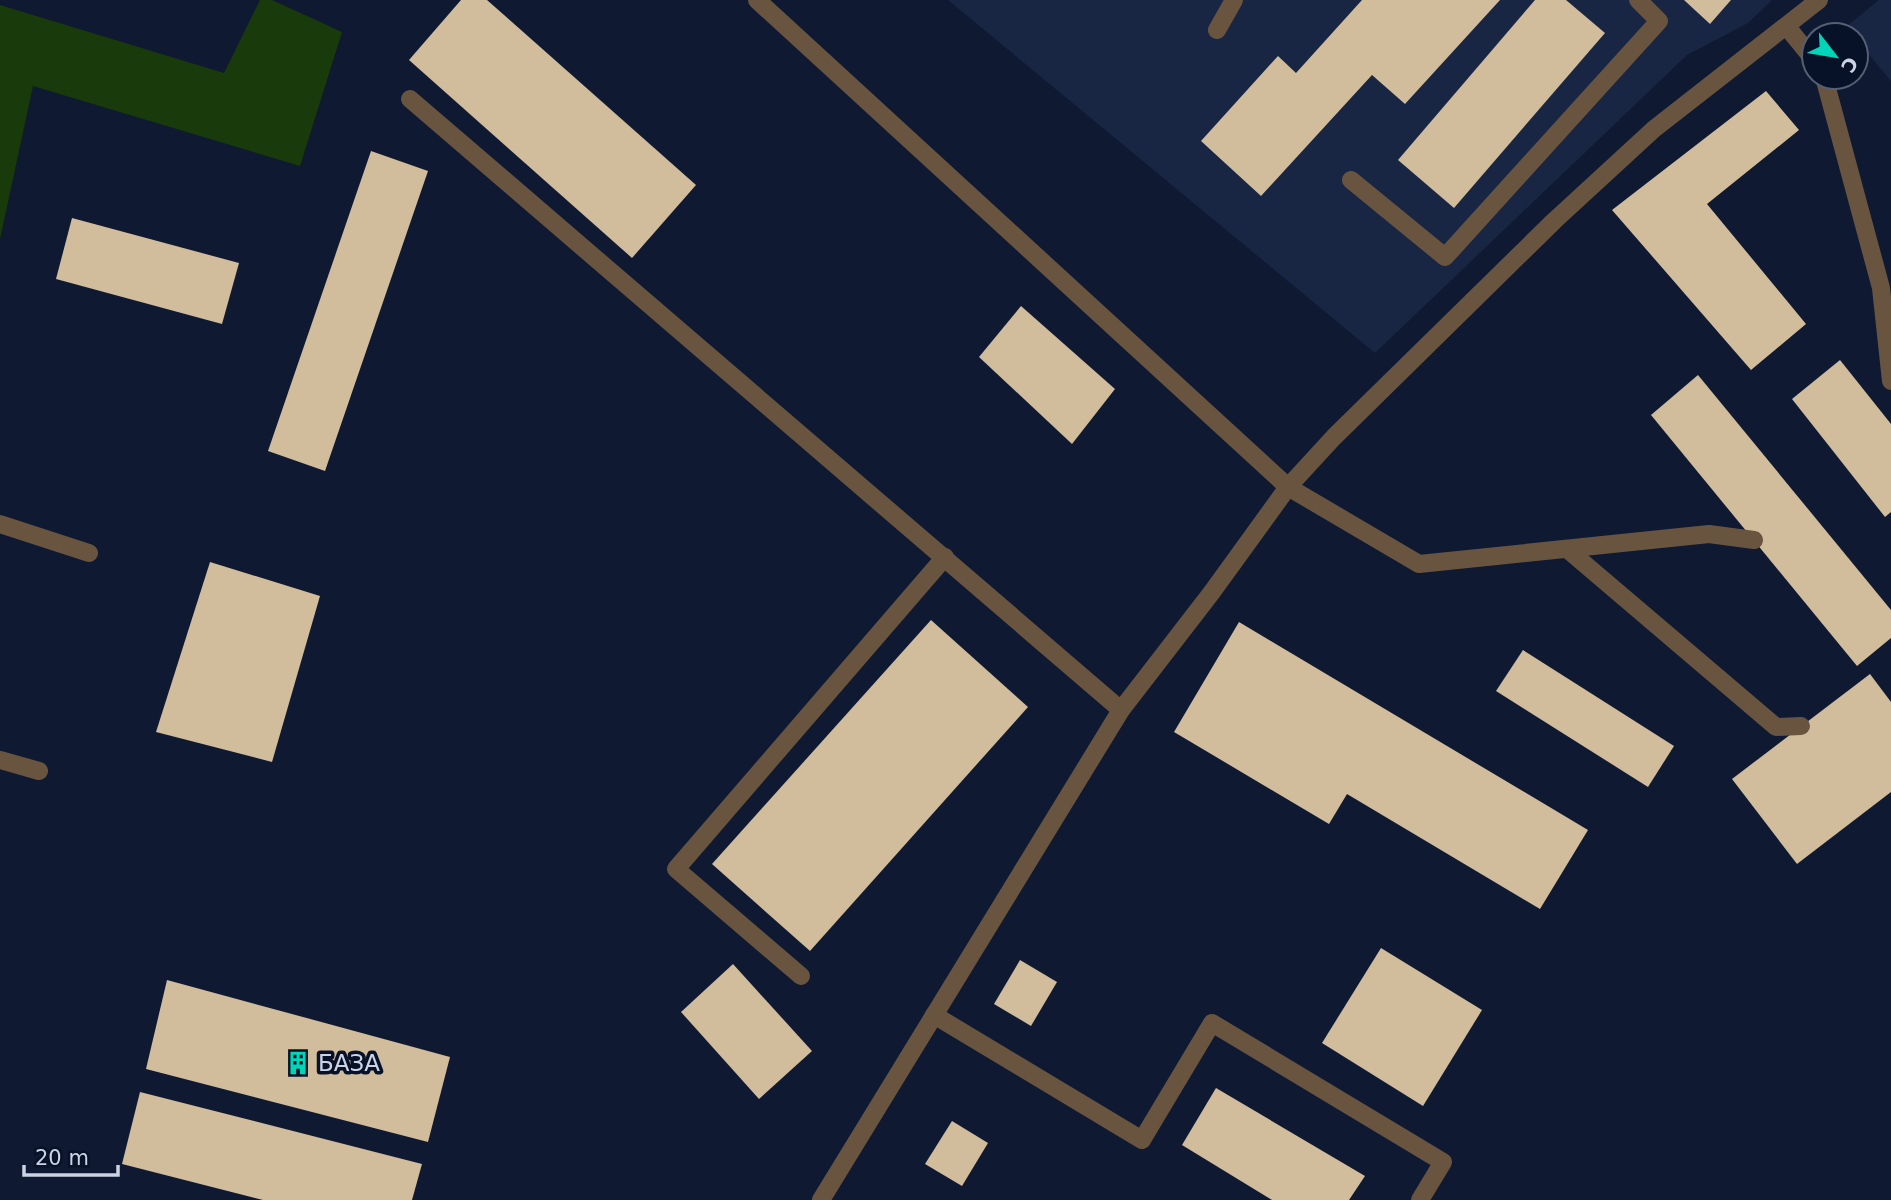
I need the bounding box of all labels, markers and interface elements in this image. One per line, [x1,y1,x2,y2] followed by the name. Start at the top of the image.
[1800,21,1870,91] north arrow
[1837,53,1863,76] text: С
[284,1049,312,1077] building icon: БАЗА
[318,1050,380,1076] place label: БАЗА
[24,1134,119,1178] scale bar
[35,1146,89,1170] text: 20 m

